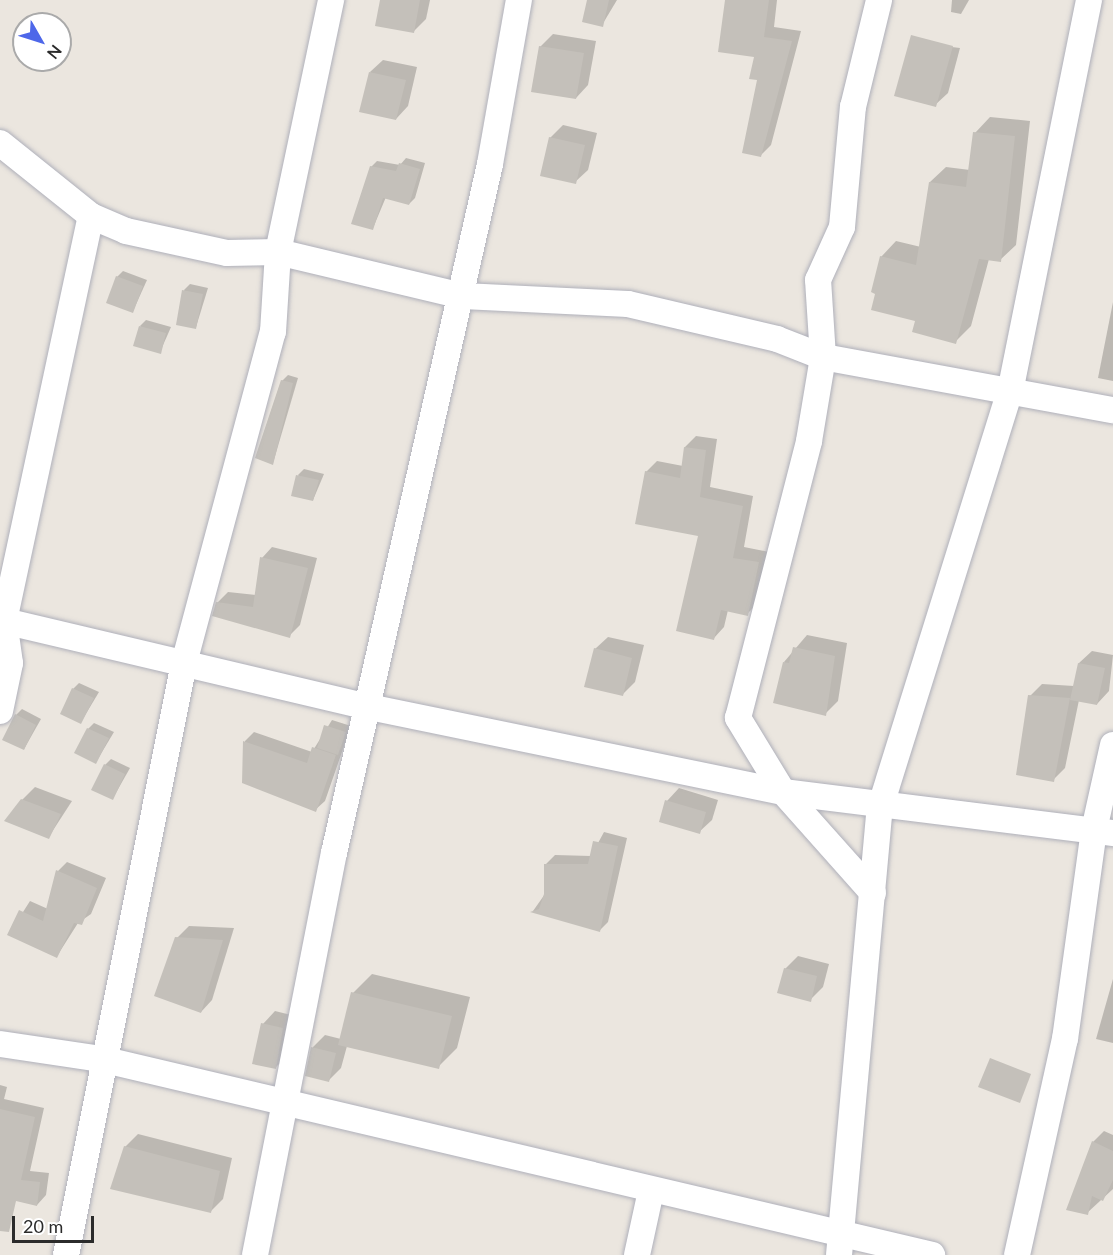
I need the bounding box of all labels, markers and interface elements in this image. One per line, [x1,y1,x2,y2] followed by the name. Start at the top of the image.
[12,12,72,72] north arrow
[44,42,66,63] text: N
[15,1204,98,1242] scale bar
[23,1215,63,1237] text: 20 m

